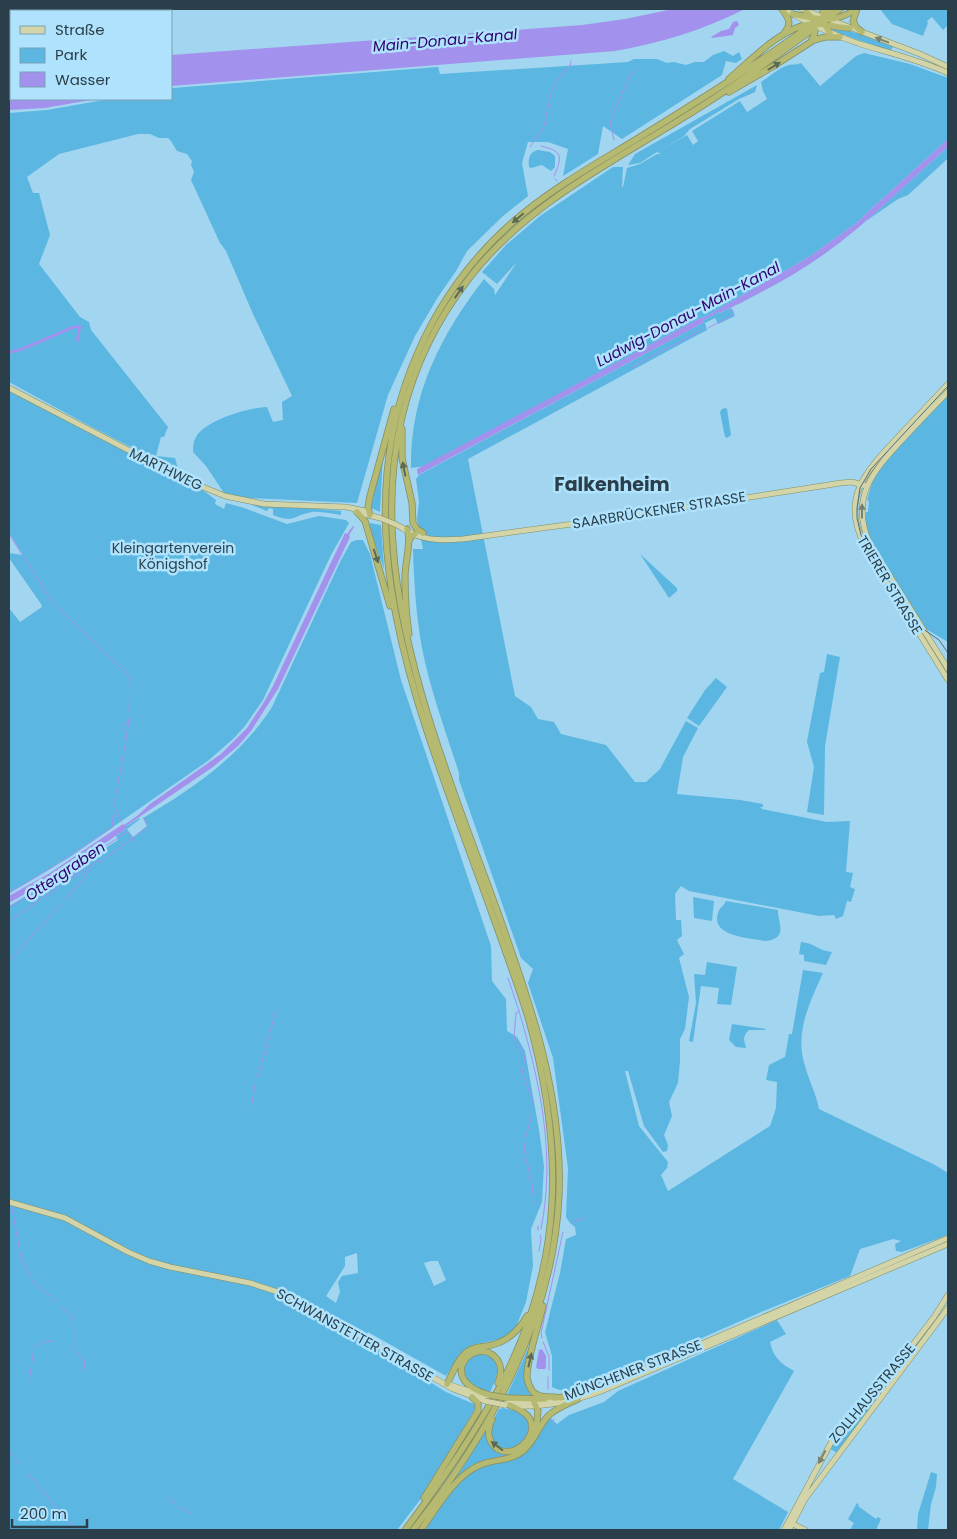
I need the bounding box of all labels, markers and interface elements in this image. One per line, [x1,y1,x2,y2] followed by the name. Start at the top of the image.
[10,10,172,100] legend
[55,19,105,40] text: Straße
[372,23,518,57] water label: Main-Donau-Kanal
[874,36,889,43] one-way arrow
[55,44,87,65] text: Park
[767,62,780,71] one-way arrow
[55,69,111,90] text: Wasser
[512,212,525,223] one-way arrow
[592,256,784,372] water label: Ludwig-Donau-Main-Kanal
[454,286,464,299] one-way arrow
[126,443,206,495] street label: MARTHWEG
[399,461,407,477] one-way arrow
[554,471,670,498] district label: Falkenheim
[571,486,747,534] street label: SAARBRÜCKENER STRASSE
[858,503,866,519] one-way arrow
[853,532,927,638] street label: TRIERER STRASSE
[112,538,234,574] park label: Kleingartenverein Königshof
[373,549,381,564] one-way arrow
[21,836,109,906] water label: Ottergraben
[273,1283,437,1387] street label: SCHWANSTETTER STRASSE
[561,1335,705,1405] street label: MÜNCHENER STRASSE
[824,1339,920,1447] street label: ZOLLHAUSSTRASSE
[526,1353,534,1368] one-way arrow
[491,1441,504,1451] one-way arrow
[818,1450,826,1464] one-way arrow
[12,1496,88,1528] scale bar
[20,1503,67,1524] text: 200 m

